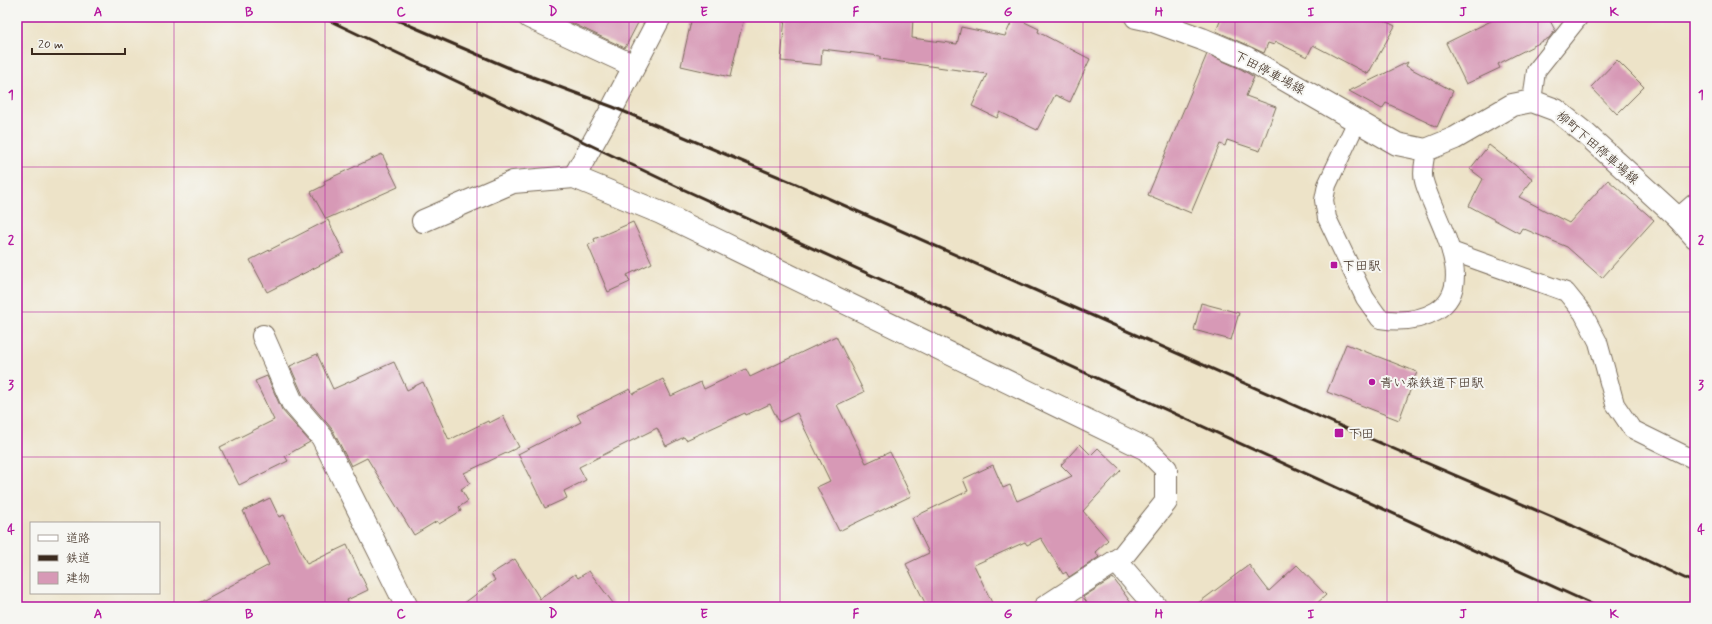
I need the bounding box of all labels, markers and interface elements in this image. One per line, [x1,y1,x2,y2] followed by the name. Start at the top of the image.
[94,4,102,21] text: A
[245,4,254,21] text: B
[396,4,406,21] text: C
[549,4,558,21] text: D
[700,4,708,21] text: E
[853,4,860,21] text: F
[1004,4,1013,21] text: G
[1155,4,1164,21] text: H
[1308,4,1315,21] text: I
[1459,4,1467,21] text: J
[1609,4,1619,21] text: K
[32,30,125,56] scale bar
[38,37,64,53] text: 20 m
[1231,48,1309,100] street label: 下田停車場線
[8,87,14,104] text: 1
[1698,87,1704,104] text: 1
[1552,108,1643,189] street label: 柳町下田停車場線
[8,232,15,249] text: 2
[1698,232,1705,249] text: 2
[1342,258,1381,275] place label: 下田駅
[1329,260,1339,270] marker: 下田駅
[1380,375,1484,392] place label: 青い森鉄道下田駅
[8,377,14,394] text: 3
[1367,377,1377,387] marker: 青い森鉄道下田駅
[1698,377,1704,394] text: 3
[1348,426,1374,443] place label: 下田
[1333,427,1345,439] marker: 下田
[7,522,15,539] text: 4
[30,522,160,594] legend
[1697,522,1705,539] text: 4
[66,531,90,547] text: 道路
[66,551,90,567] text: 鉄道
[66,571,90,587] text: 建物
[94,606,102,623] text: A
[245,606,254,623] text: B
[396,606,406,623] text: C
[549,606,558,623] text: D
[700,606,708,623] text: E
[853,606,860,623] text: F
[1004,606,1013,623] text: G
[1155,606,1164,623] text: H
[1308,606,1315,623] text: I
[1459,606,1467,623] text: J
[1609,606,1619,623] text: K

